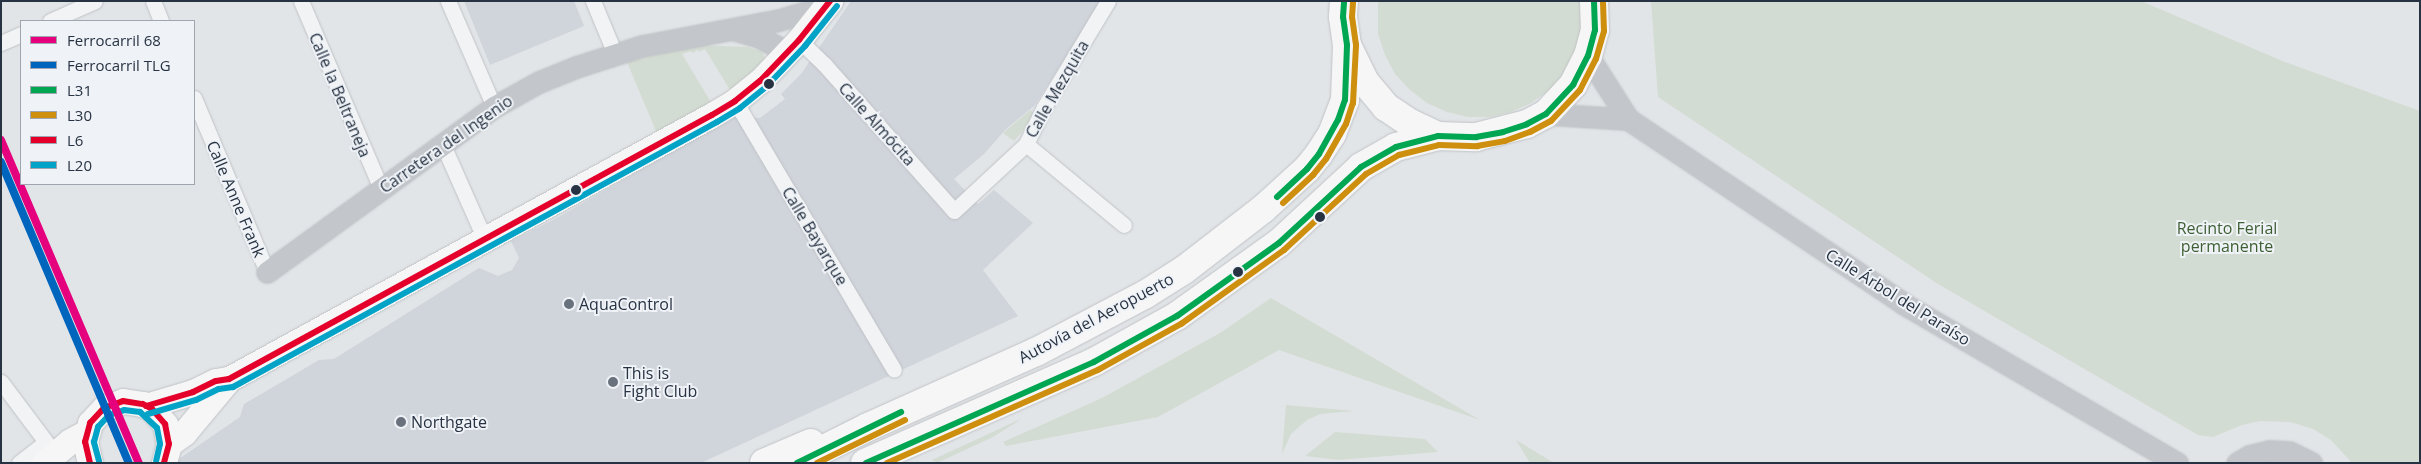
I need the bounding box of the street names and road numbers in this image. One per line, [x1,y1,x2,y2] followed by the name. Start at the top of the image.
[305,30,375,160] street label: Calle la Beltraneja
[1021,37,1093,141] street label: Calle Mezquita
[835,79,919,169] street label: Calle Almócita
[376,91,516,197] street label: Carretera del Ingenio
[203,138,269,260] street label: Calle Anne Frank
[778,183,852,289] street label: Calle Bayarque
[1822,245,1974,349] street label: Calle Árbol del Paraíso
[1015,269,1177,367] street label: Autovía del Aeropuerto

